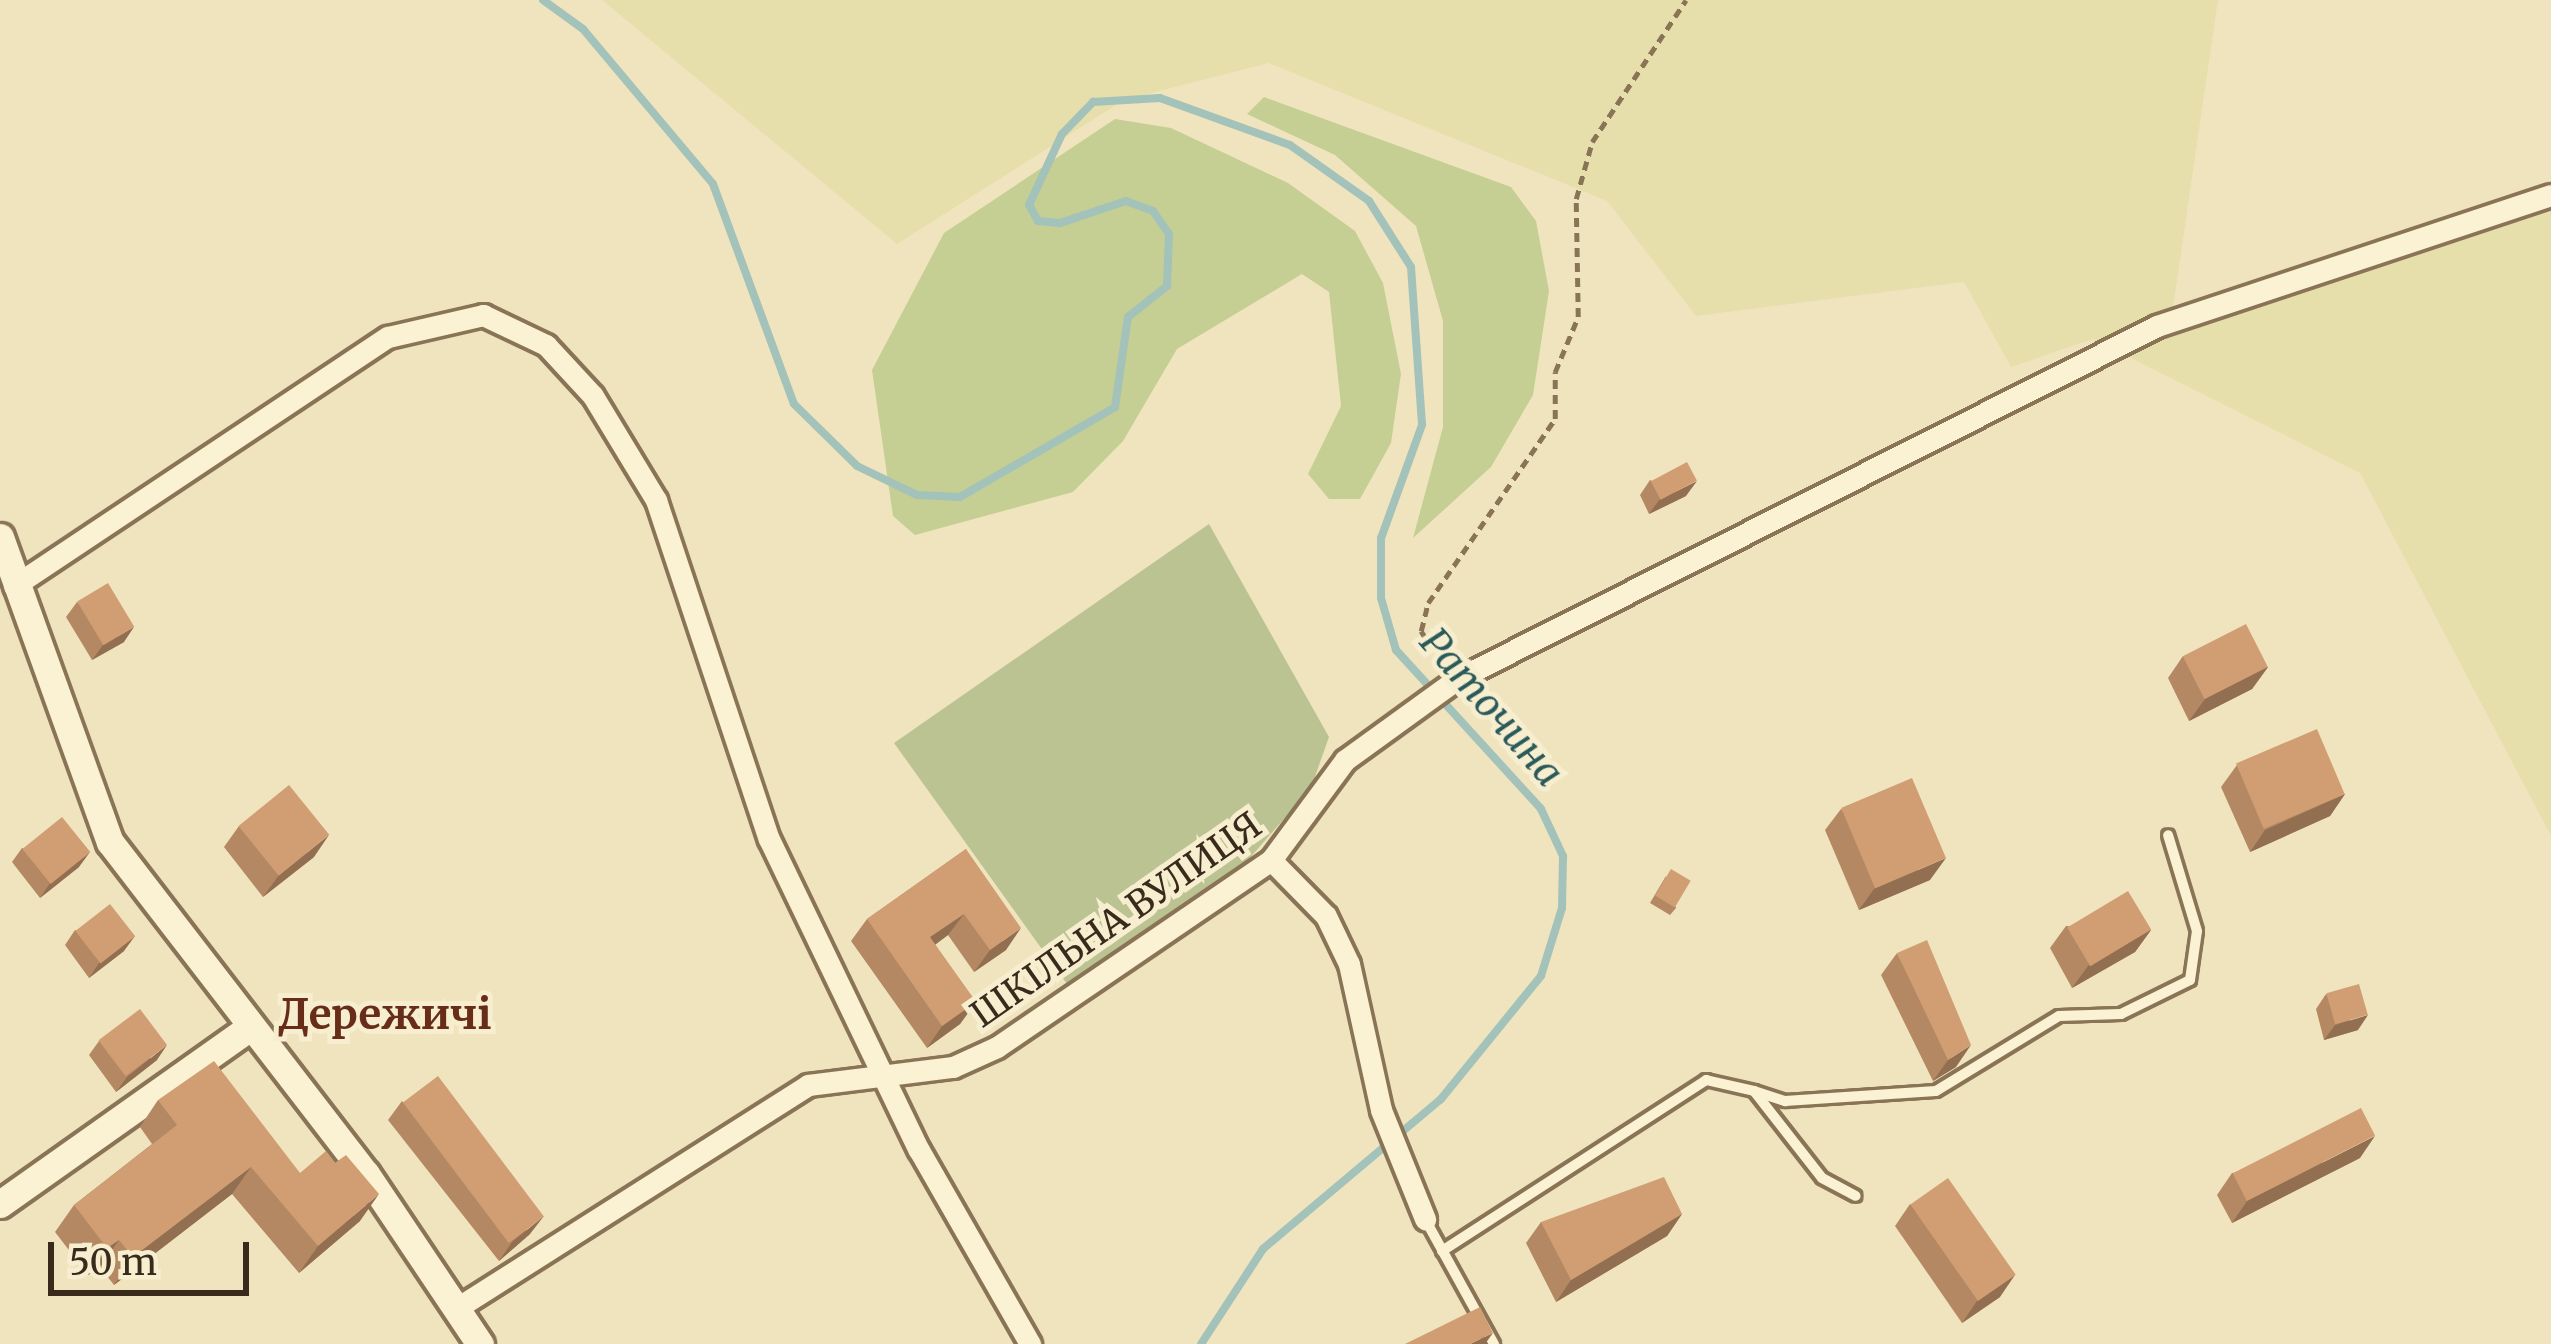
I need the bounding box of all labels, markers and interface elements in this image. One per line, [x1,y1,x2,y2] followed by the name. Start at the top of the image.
[1410,620,1572,796] water label: Раточина
[962,803,1270,1037] street label: ШКІЛЬНА ВУЛИЦЯ
[278,989,492,1039] district label: Дережичі
[54,1218,255,1292] scale bar
[69,1240,157,1285] text: 50 m

